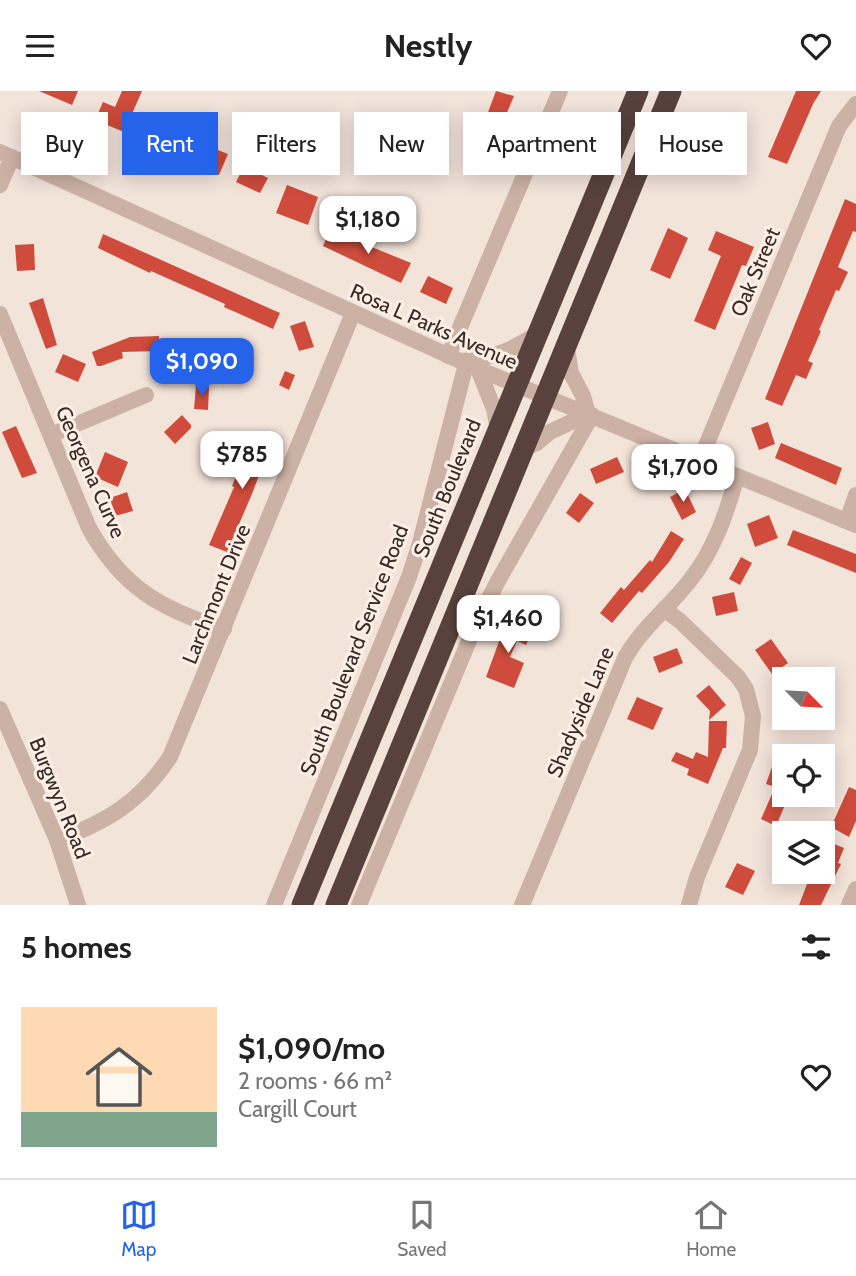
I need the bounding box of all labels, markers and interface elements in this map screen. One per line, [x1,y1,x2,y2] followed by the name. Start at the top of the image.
[384,26,472,65] text: Nestly
[21,27,59,65] icon: menu
[797,27,835,65] icon: heart
[21,112,108,175] chip: Buy
[122,112,218,175] chip: Rent
[232,112,340,175] chip: Filters
[354,112,449,175] chip: New
[463,112,621,175] chip: Apartment
[635,112,747,175] chip: House
[311,197,425,256] pin: $1,180
[335,205,401,233] text: $1,180
[725,224,785,320] street label: Oak Street
[347,278,522,374] street label: Rosa L Parks Avenue
[145,338,259,398] pin: $1,090
[166,347,238,375] text: $1,090
[51,402,131,542] street label: Georgena Curve
[408,415,486,561] street label: South Boulevard
[201,431,283,491] pin: $785
[216,440,268,468] text: $785
[626,445,740,504] pin: $1,700
[647,453,719,481] text: $1,700
[177,520,255,667] street label: Larchmont Drive
[295,521,413,779] street label: South Boulevard Service Road
[451,595,565,655] pin: $1,460
[473,604,543,632] text: $1,460
[541,643,619,781] street label: Shadyside Lane
[772,667,835,730] north arrow
[772,667,835,884] map controls
[24,734,96,862] street label: Burgwyn Road
[772,744,835,807] button: locate
[772,821,835,884] button: layers
[797,928,835,966] icon: filters
[21,929,132,966] text: 5 homes
[238,1030,385,1067] text: $1,090/mo
[77,1035,161,1119] icon: home
[797,1058,835,1096] icon: heart
[238,1067,392,1095] text: 2 rooms · 66 m²
[238,1095,357,1123] text: Cargill Court
[120,1196,158,1261] tab: Map
[397,1196,447,1261] tab: Saved
[686,1196,736,1261] tab: Home

